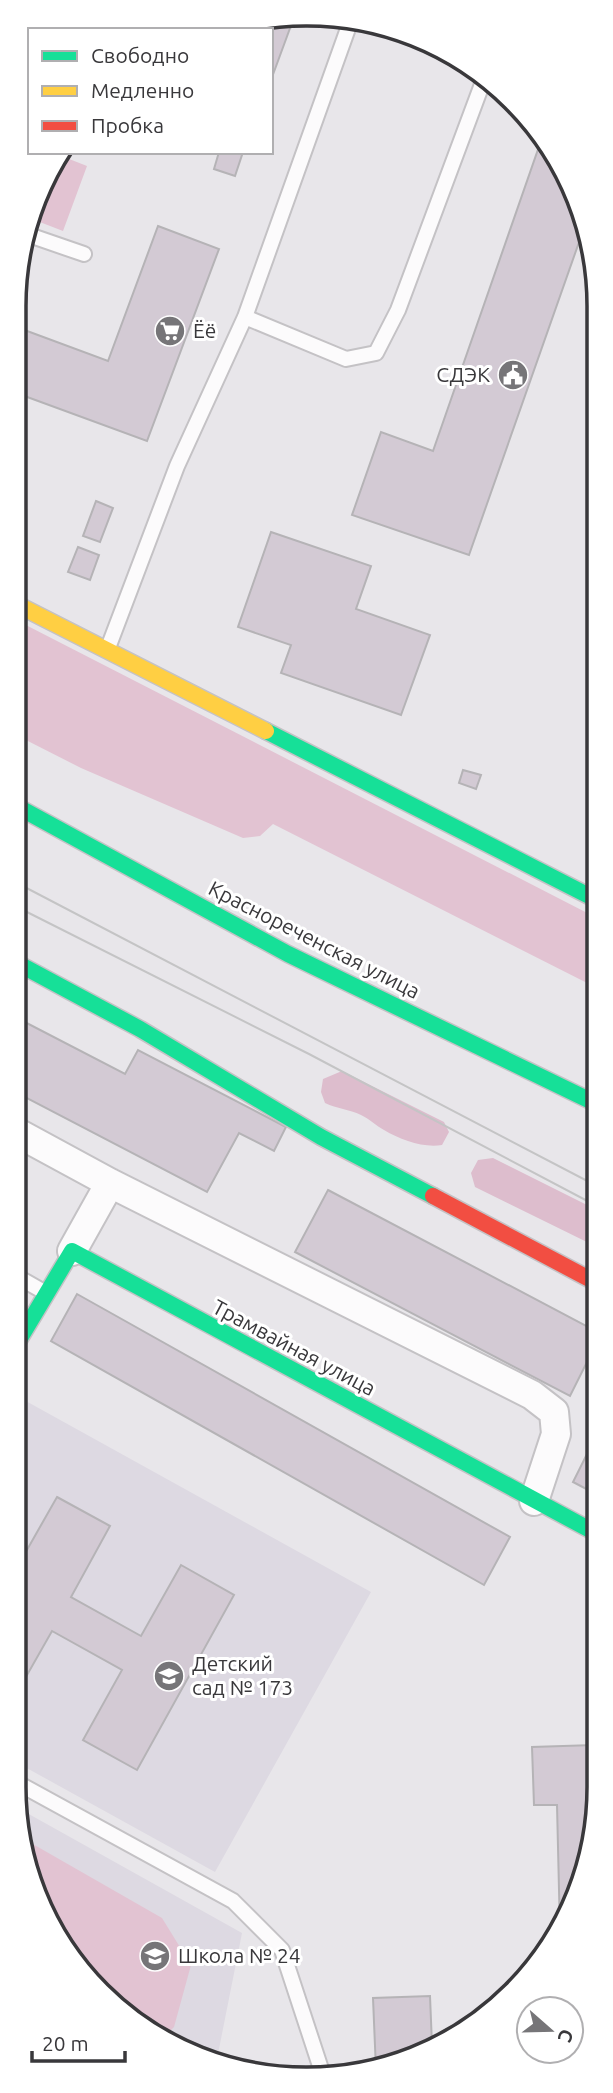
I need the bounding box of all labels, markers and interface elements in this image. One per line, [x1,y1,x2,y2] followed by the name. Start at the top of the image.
[28,28,273,154] legend
[91,43,189,67] text: Свободно
[91,78,194,102] text: Медленно
[91,113,164,137] text: Пробка
[153,314,187,348] supermarket icon: Ёё
[193,318,216,342] place label: Ёё
[496,358,530,392] public building icon: СДЭК
[436,362,490,386] place label: СДЭК
[205,875,424,1003] street label: Краснореченская улица
[209,1294,380,1400] street label: Трамвайная улица
[192,1651,293,1699] place label: Детский сад № 173
[152,1659,186,1693] school or university icon: Детский сад № 173
[138,1939,172,1973] school or university icon: Школа № 24
[178,1943,301,1967] place label: Школа № 24
[515,1995,585,2065] north arrow
[32,2020,124,2064] scale bar
[554,2026,578,2045] text: С
[42,2031,89,2055] text: 20 m

